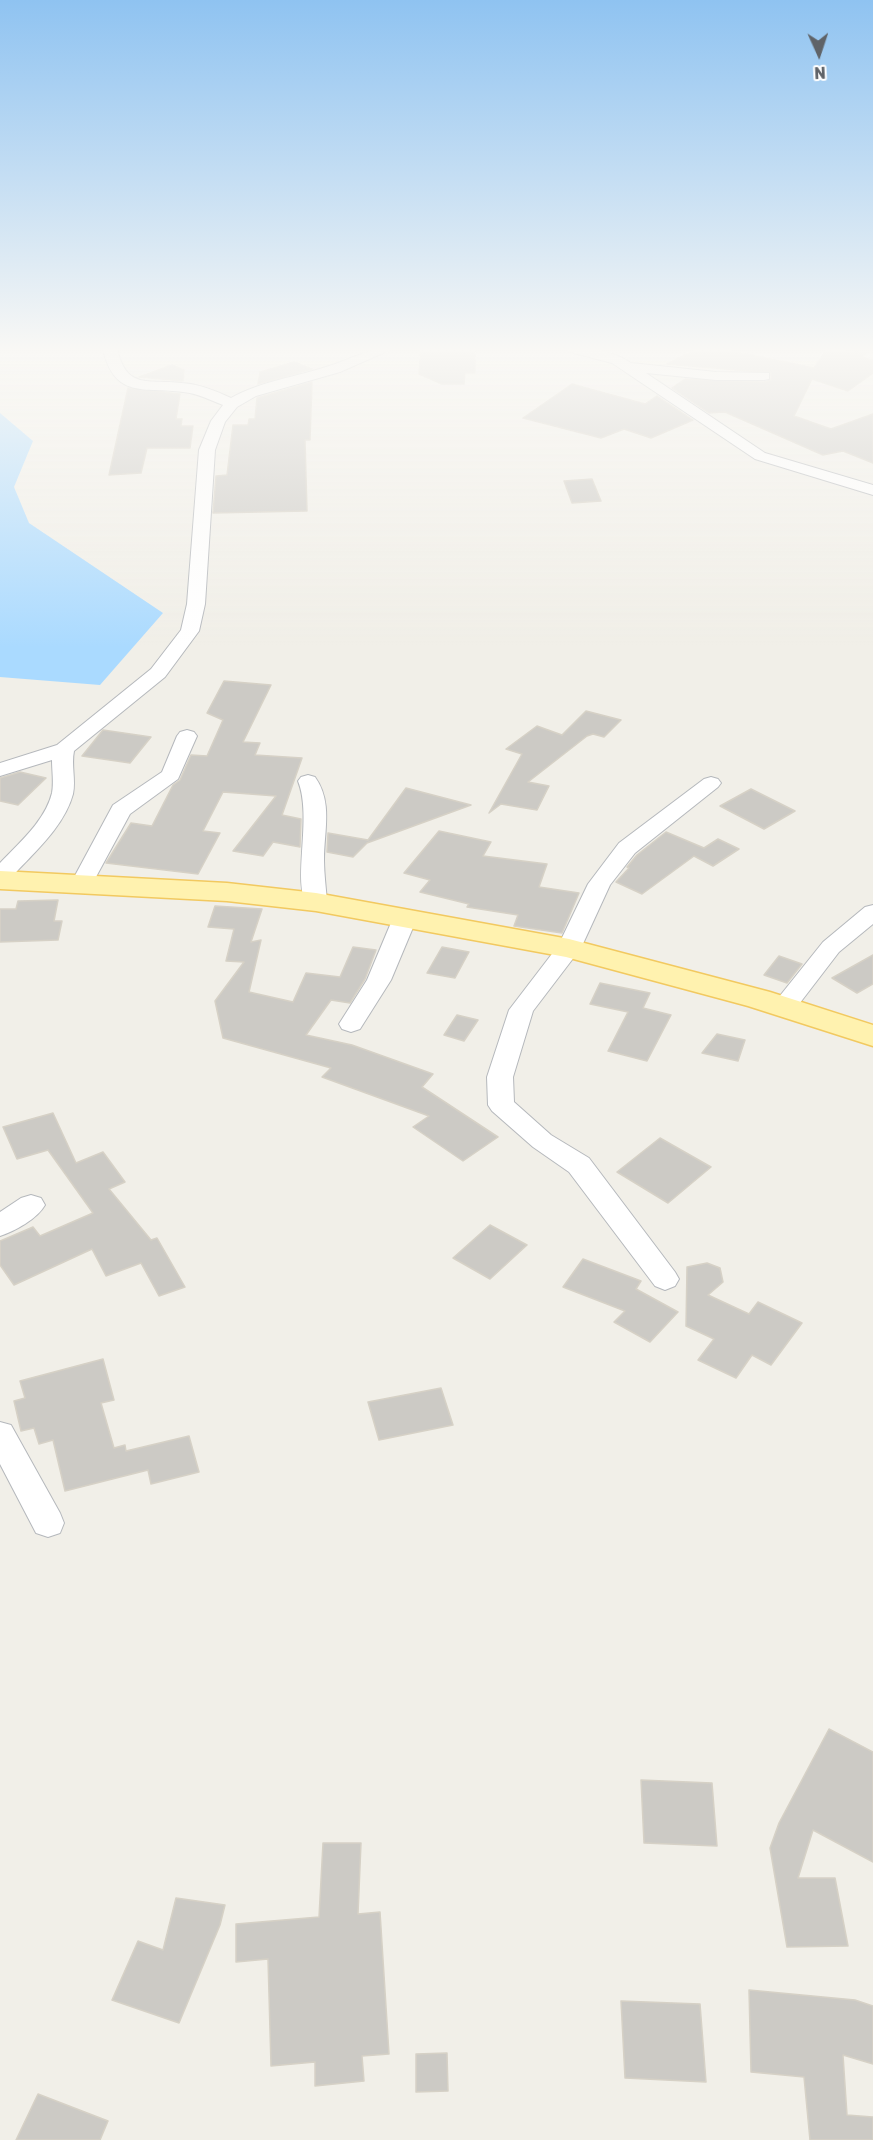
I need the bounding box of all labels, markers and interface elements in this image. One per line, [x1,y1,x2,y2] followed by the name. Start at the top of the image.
[789,24,849,84] north arrow
[814,63,826,82] text: N

